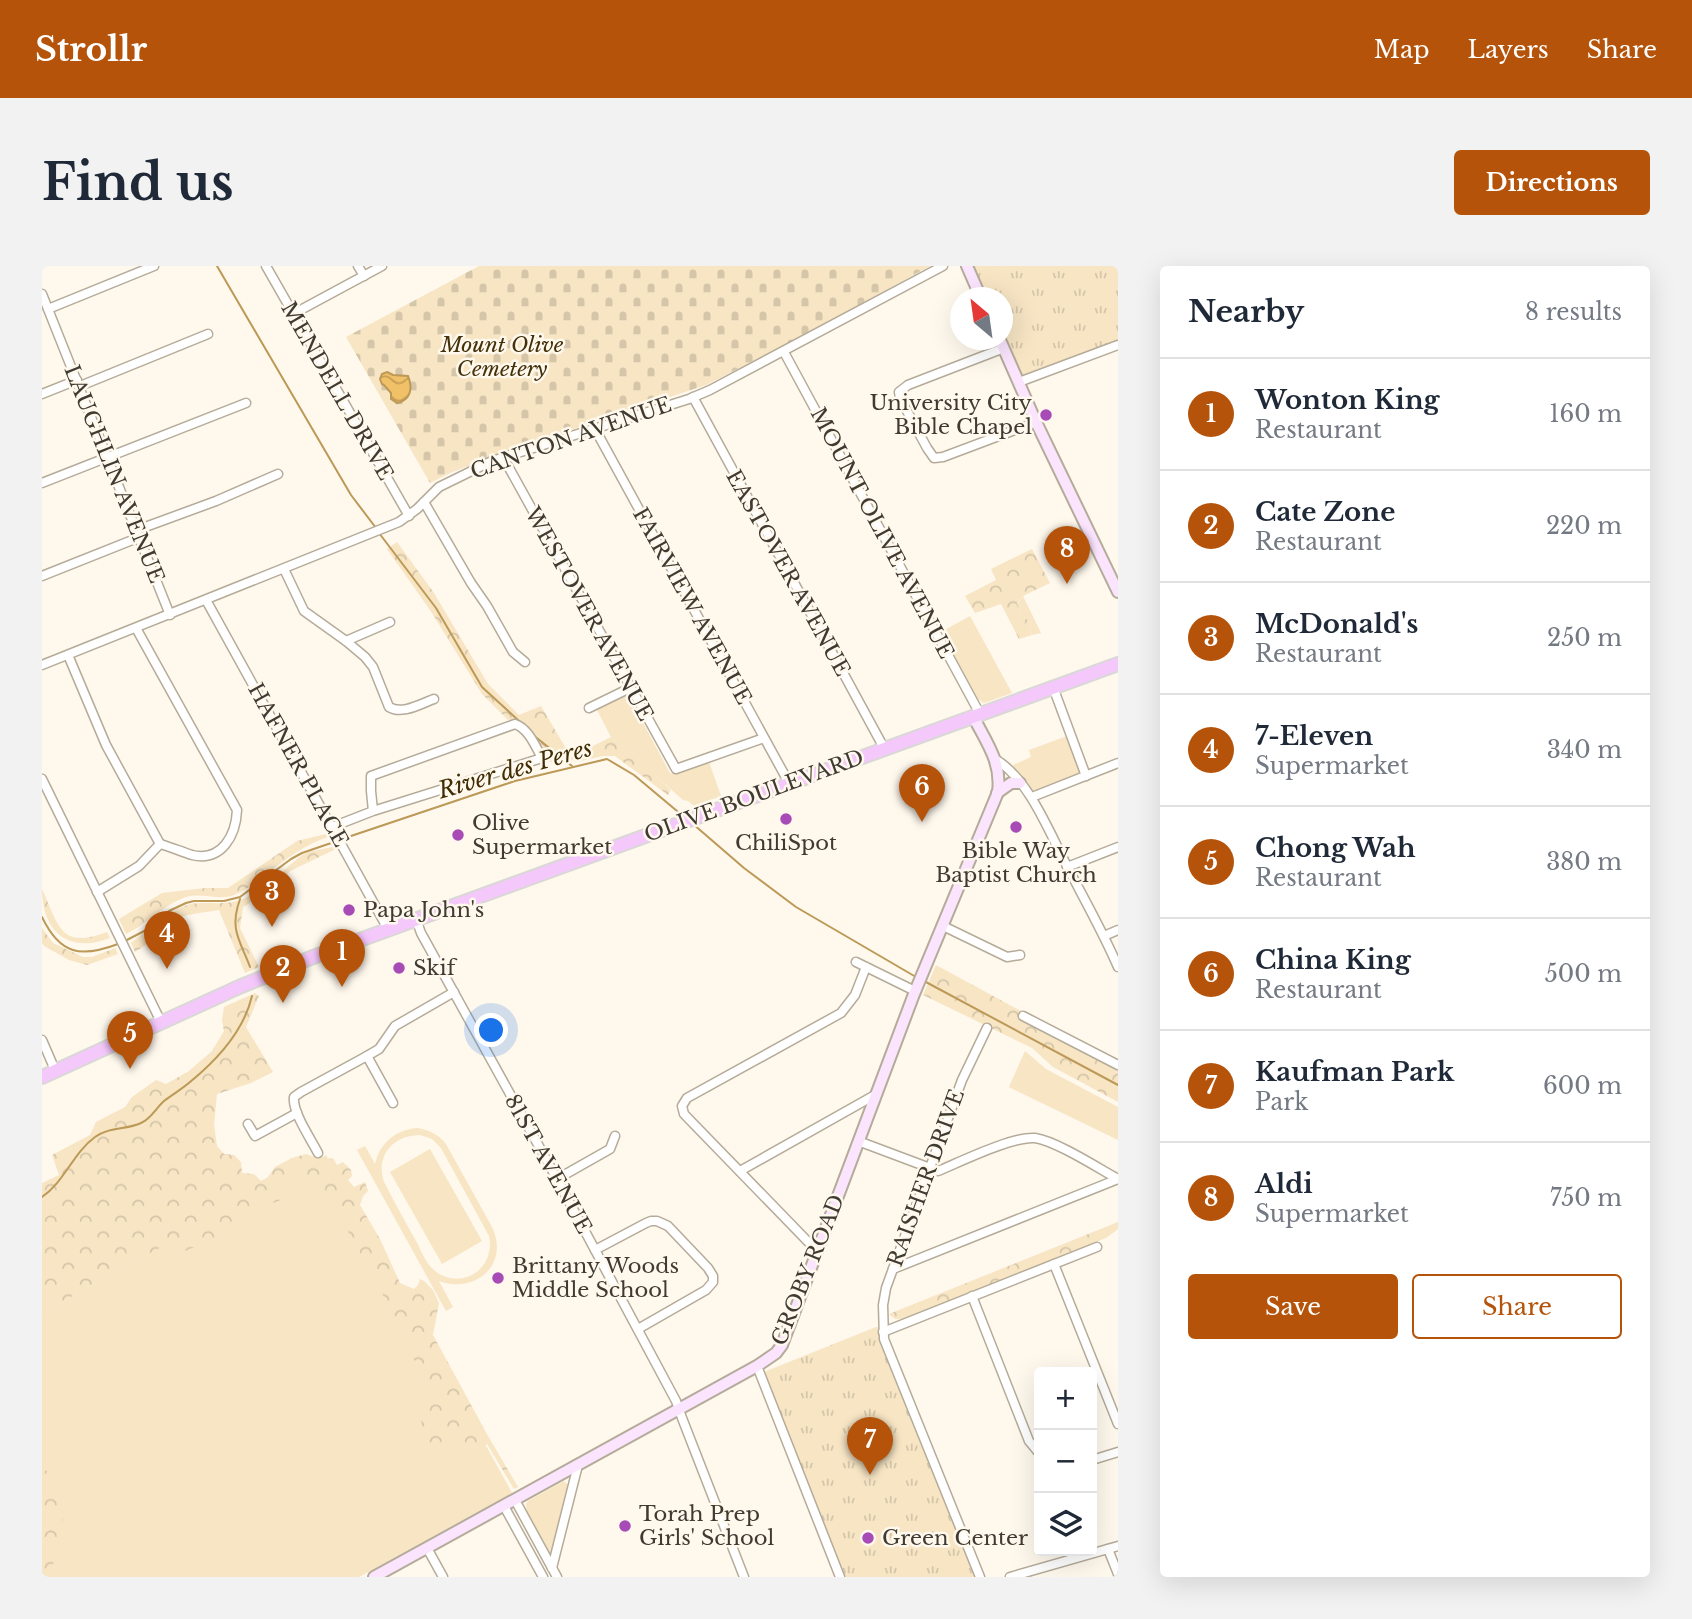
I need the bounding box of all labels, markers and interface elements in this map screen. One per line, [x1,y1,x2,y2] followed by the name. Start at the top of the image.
[35,29,147,70] text: Strollr
[1374,35,1430,64] text: Map
[1468,35,1549,64] text: Layers
[1587,35,1657,64] text: Share
[1454,150,1650,215] button: Directions
[42,152,234,213] text: Find us
[950,287,1013,350] north arrow
[1188,293,1304,330] text: Nearby
[275,297,399,485] street label: MENDELL DRIVE
[1525,298,1622,326] text: 8 results
[440,332,564,382] park label: Mount Olive Cemetery
[58,361,170,587] street label: LAUGHLIN AVENUE
[1255,384,1439,416] text: Wonton King
[870,390,1033,440] place label: University City Bible Chapel
[467,391,675,485] street label: CANTON AVENUE
[1206,400,1216,428] text: 1
[1549,400,1622,428] text: 160 m
[805,403,959,663] street label: MOUNT OLIVE AVENUE
[1038,407,1054,423] marker: University City Bible Chapel
[1255,416,1382,444] text: Restaurant
[720,465,856,681] street label: EASTOVER AVENUE
[1255,496,1395,528] text: Cate Zone
[519,502,659,726] street label: WESTOVER AVENUE
[627,503,757,709] street label: FAIRVIEW AVENUE
[1204,512,1218,540] text: 2
[1546,512,1622,540] text: 220 m
[1044,526,1090,584] pin: 8
[1255,528,1382,556] text: Restaurant
[1255,608,1418,640] text: McDonald's
[1204,624,1218,652] text: 3
[1547,624,1622,652] text: 250 m
[1255,640,1382,668] text: Restaurant
[242,679,354,851] street label: HAFNER PLACE
[1255,720,1373,752] text: 7-Eleven
[434,734,596,805] water label: River des Peres
[1203,736,1219,764] text: 4
[1547,736,1622,764] text: 340 m
[641,744,867,848] street label: OLIVE BOULEVARD
[1255,752,1409,780] text: Supermarket
[899,764,945,822] pin: 6
[472,810,612,860] place label: Olive Supermarket
[778,811,794,827] marker: ChiliSpot
[1008,819,1024,835] marker: Bible Way Baptist Church
[450,827,466,843] marker: Olive Supermarket
[735,830,837,856] place label: ChiliSpot
[1255,832,1416,864] text: Chong Wah
[935,838,1097,888] place label: Bible Way Baptist Church
[1204,848,1218,876] text: 5
[1546,848,1622,876] text: 380 m
[1255,864,1382,892] text: Restaurant
[249,869,295,927] pin: 3
[363,897,484,923] place label: Papa John's
[341,902,357,918] marker: Papa John's
[144,911,190,969] pin: 4
[319,929,365,987] pin: 1
[1255,944,1411,976] text: China King
[260,945,306,1003] pin: 2
[413,955,458,981] place label: Skif
[391,960,407,976] marker: Skif
[1203,960,1219,988] text: 6
[1545,960,1622,988] text: 500 m
[1255,976,1382,1004] text: Restaurant
[107,1011,153,1069] pin: 5
[474,1013,508,1047] your location
[1255,1056,1454,1088] text: Kaufman Park
[1205,1072,1217,1100] text: 7
[1543,1072,1622,1100] text: 600 m
[882,1086,970,1270] street label: RAISHER DRIVE
[1255,1088,1308,1116] text: Park
[499,1090,597,1238] street label: 81ST AVENUE
[1255,1168,1313,1200] text: Aldi
[1204,1184,1218,1212] text: 8
[1550,1184,1622,1212] text: 750 m
[766,1191,850,1349] street label: GROBY ROAD
[1255,1200,1409,1228] text: Supermarket
[512,1253,679,1303] place label: Brittany Woods Middle School
[490,1270,506,1286] marker: Brittany Woods Middle School
[1188,1274,1398,1339] button: Save
[1412,1274,1622,1339] button: Share
[1034,1367,1097,1556] map controls
[1034,1367,1097,1430] button: +
[847,1417,893,1475] pin: 7
[1034,1430,1097,1493] button: −
[1034,1493,1097,1556] button: layers
[639,1501,774,1551] place label: Torah Prep Girls' School
[617,1518,633,1534] marker: Torah Prep Girls' School
[882,1525,1028,1551] place label: Green Center
[860,1530,876,1546] marker: Green Center

